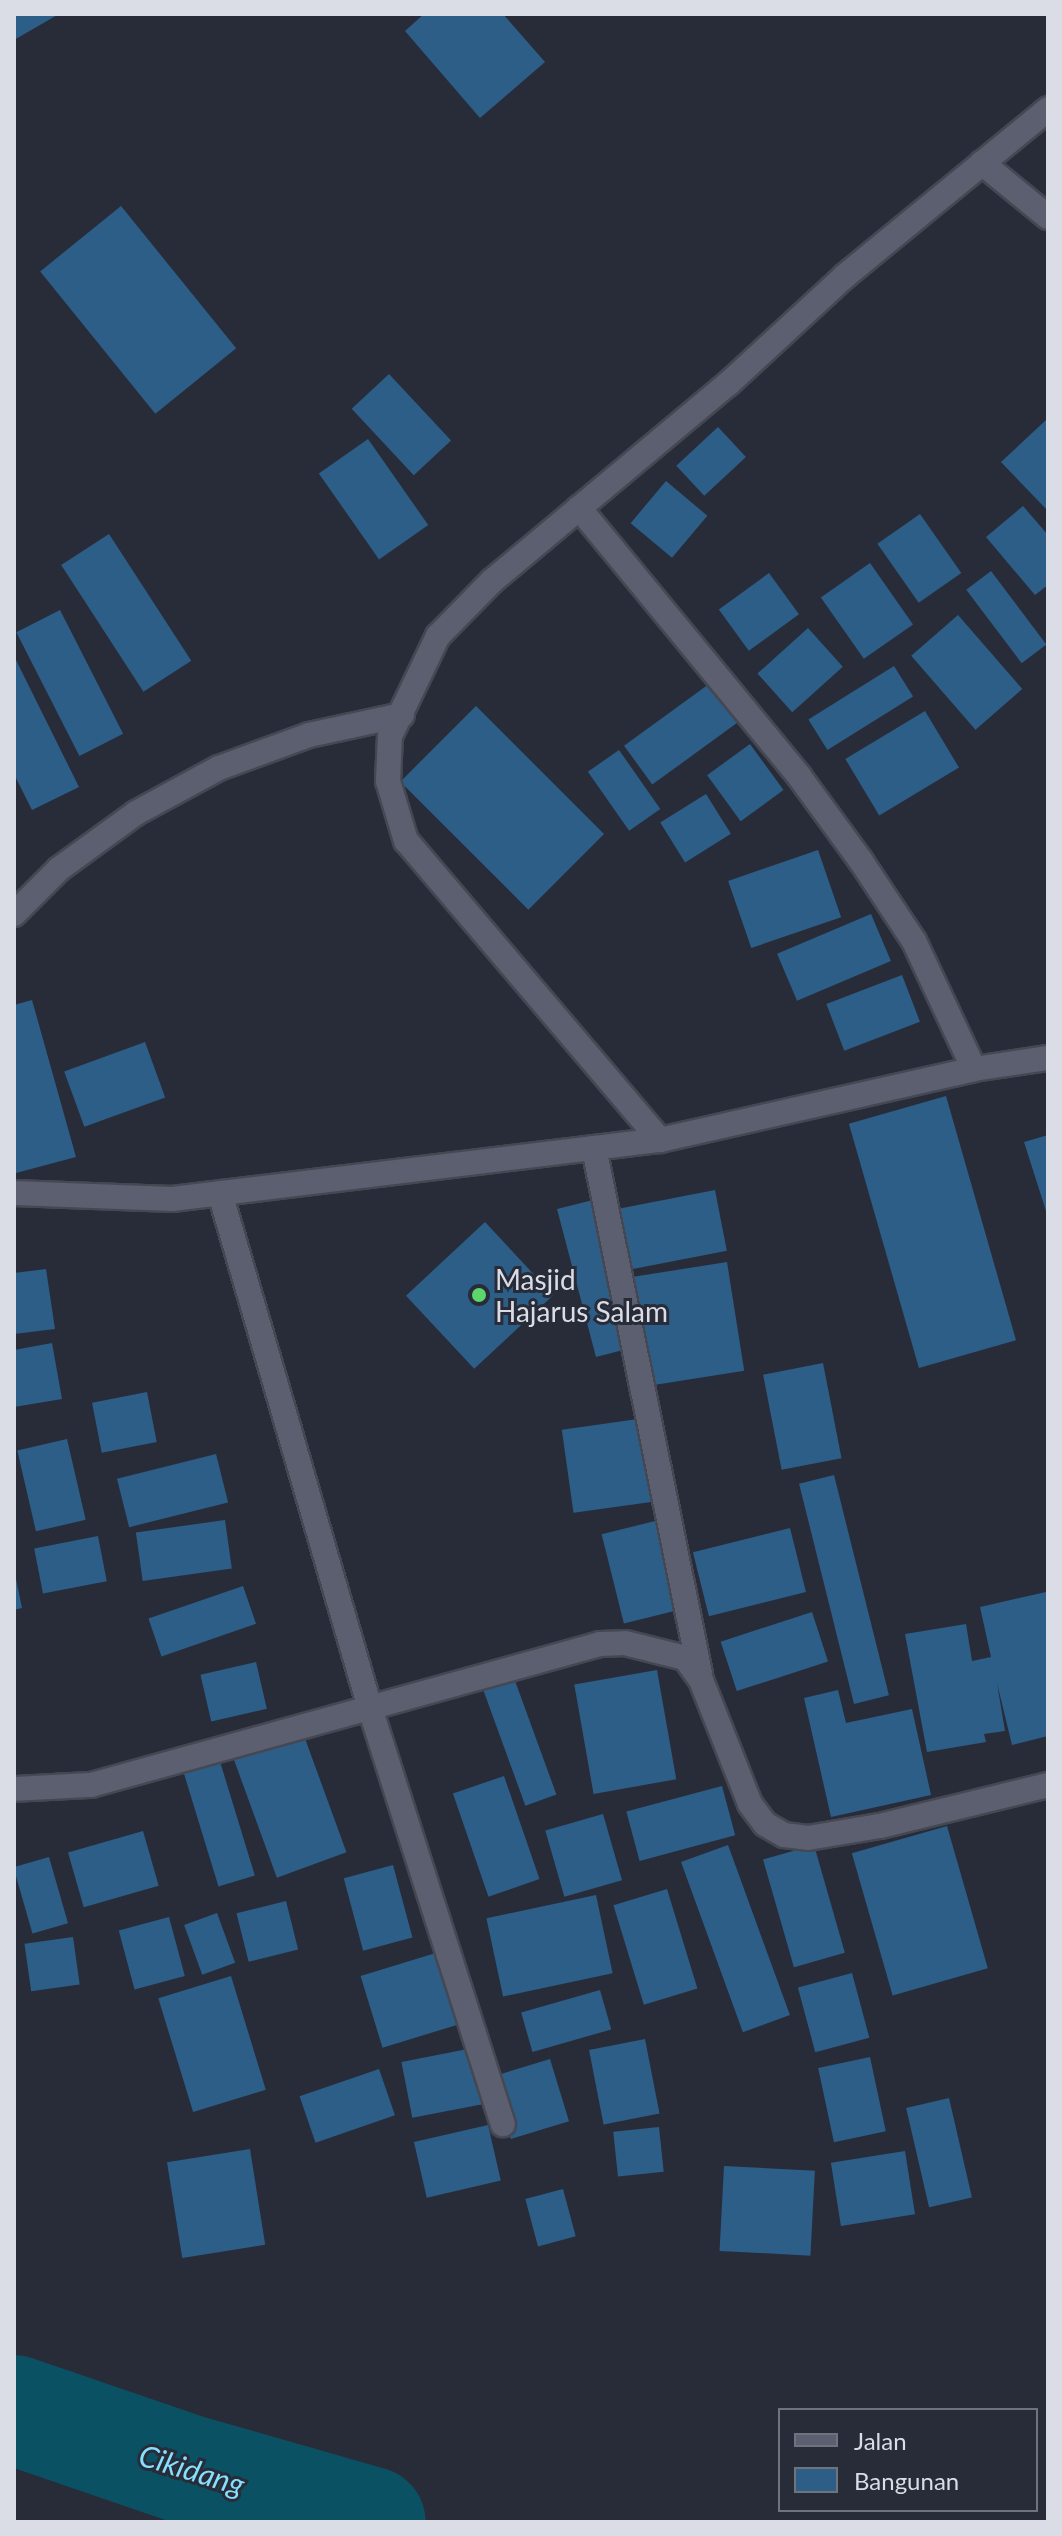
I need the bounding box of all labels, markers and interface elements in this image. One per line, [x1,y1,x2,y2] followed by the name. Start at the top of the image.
[495,1262,668,1328] place label: Masjid Hajarus Salam
[470,1286,488,1304] marker: Masjid Hajarus Salam
[778,2408,1038,2512] legend
[854,2426,907,2455] text: Jalan
[135,2436,249,2502] water label: Cikidang
[854,2466,959,2495] text: Bangunan

